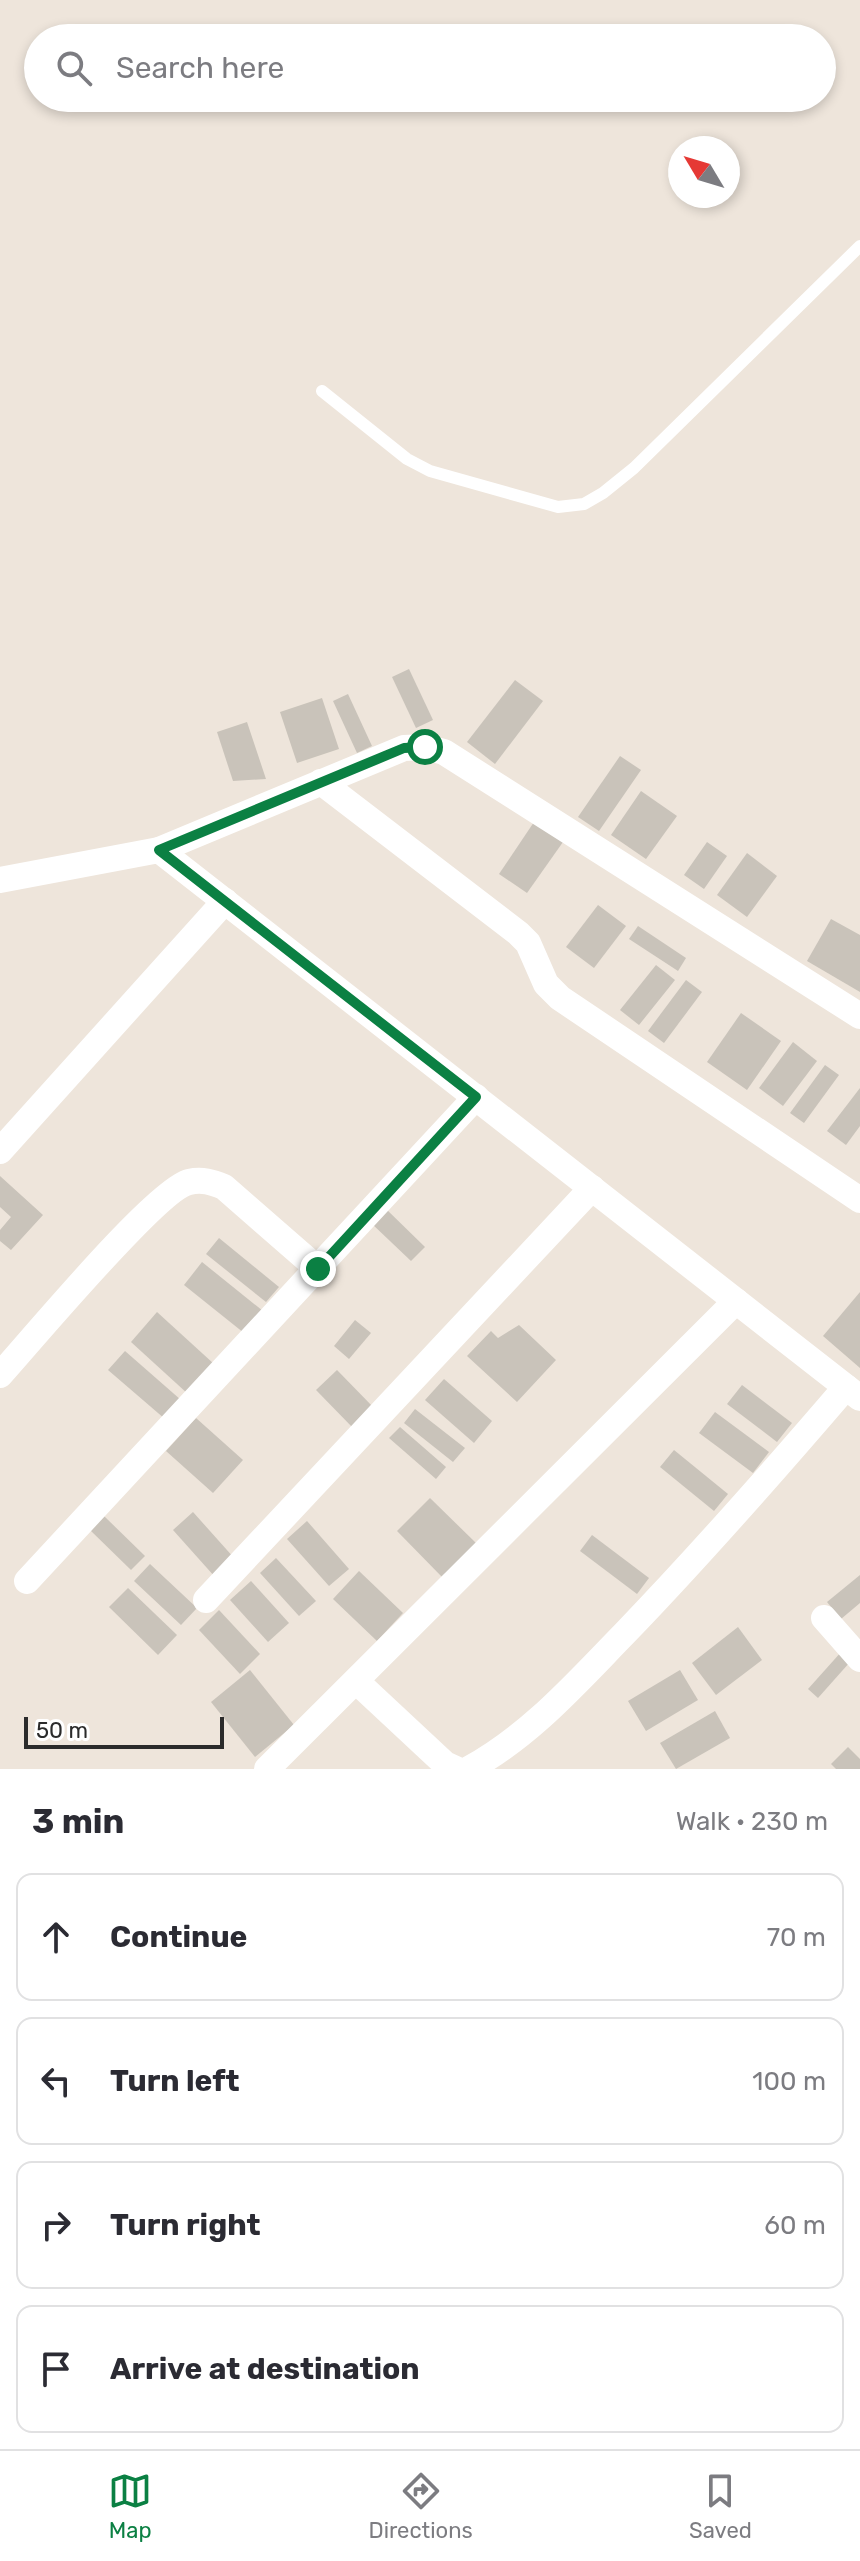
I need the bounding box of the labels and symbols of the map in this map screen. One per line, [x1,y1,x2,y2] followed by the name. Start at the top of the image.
[668,136,740,208] north arrow
[407,729,443,765] route start
[300,1251,336,1287] route end
[24,1713,224,1749] scale bar

